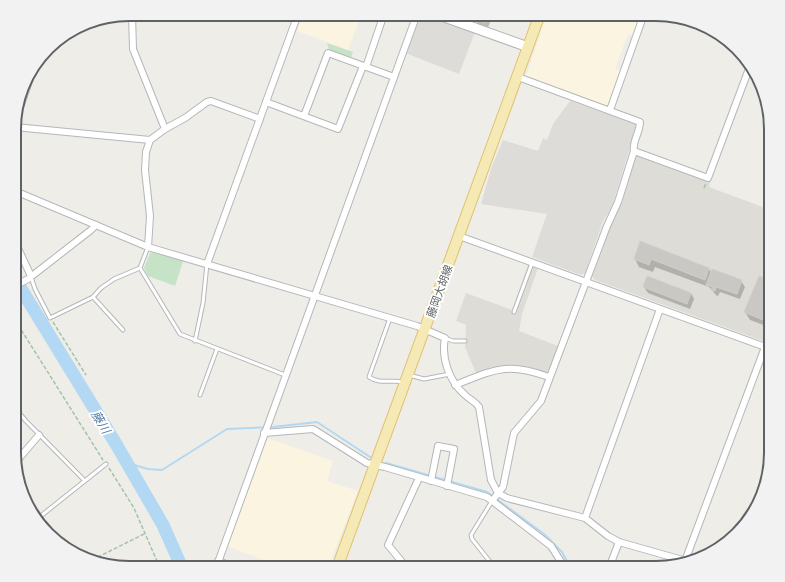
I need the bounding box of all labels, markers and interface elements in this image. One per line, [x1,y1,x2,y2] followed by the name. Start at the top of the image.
[423,263,455,319] street label: 藤岡大胡線
[88,407,115,438] water label: 藤川

